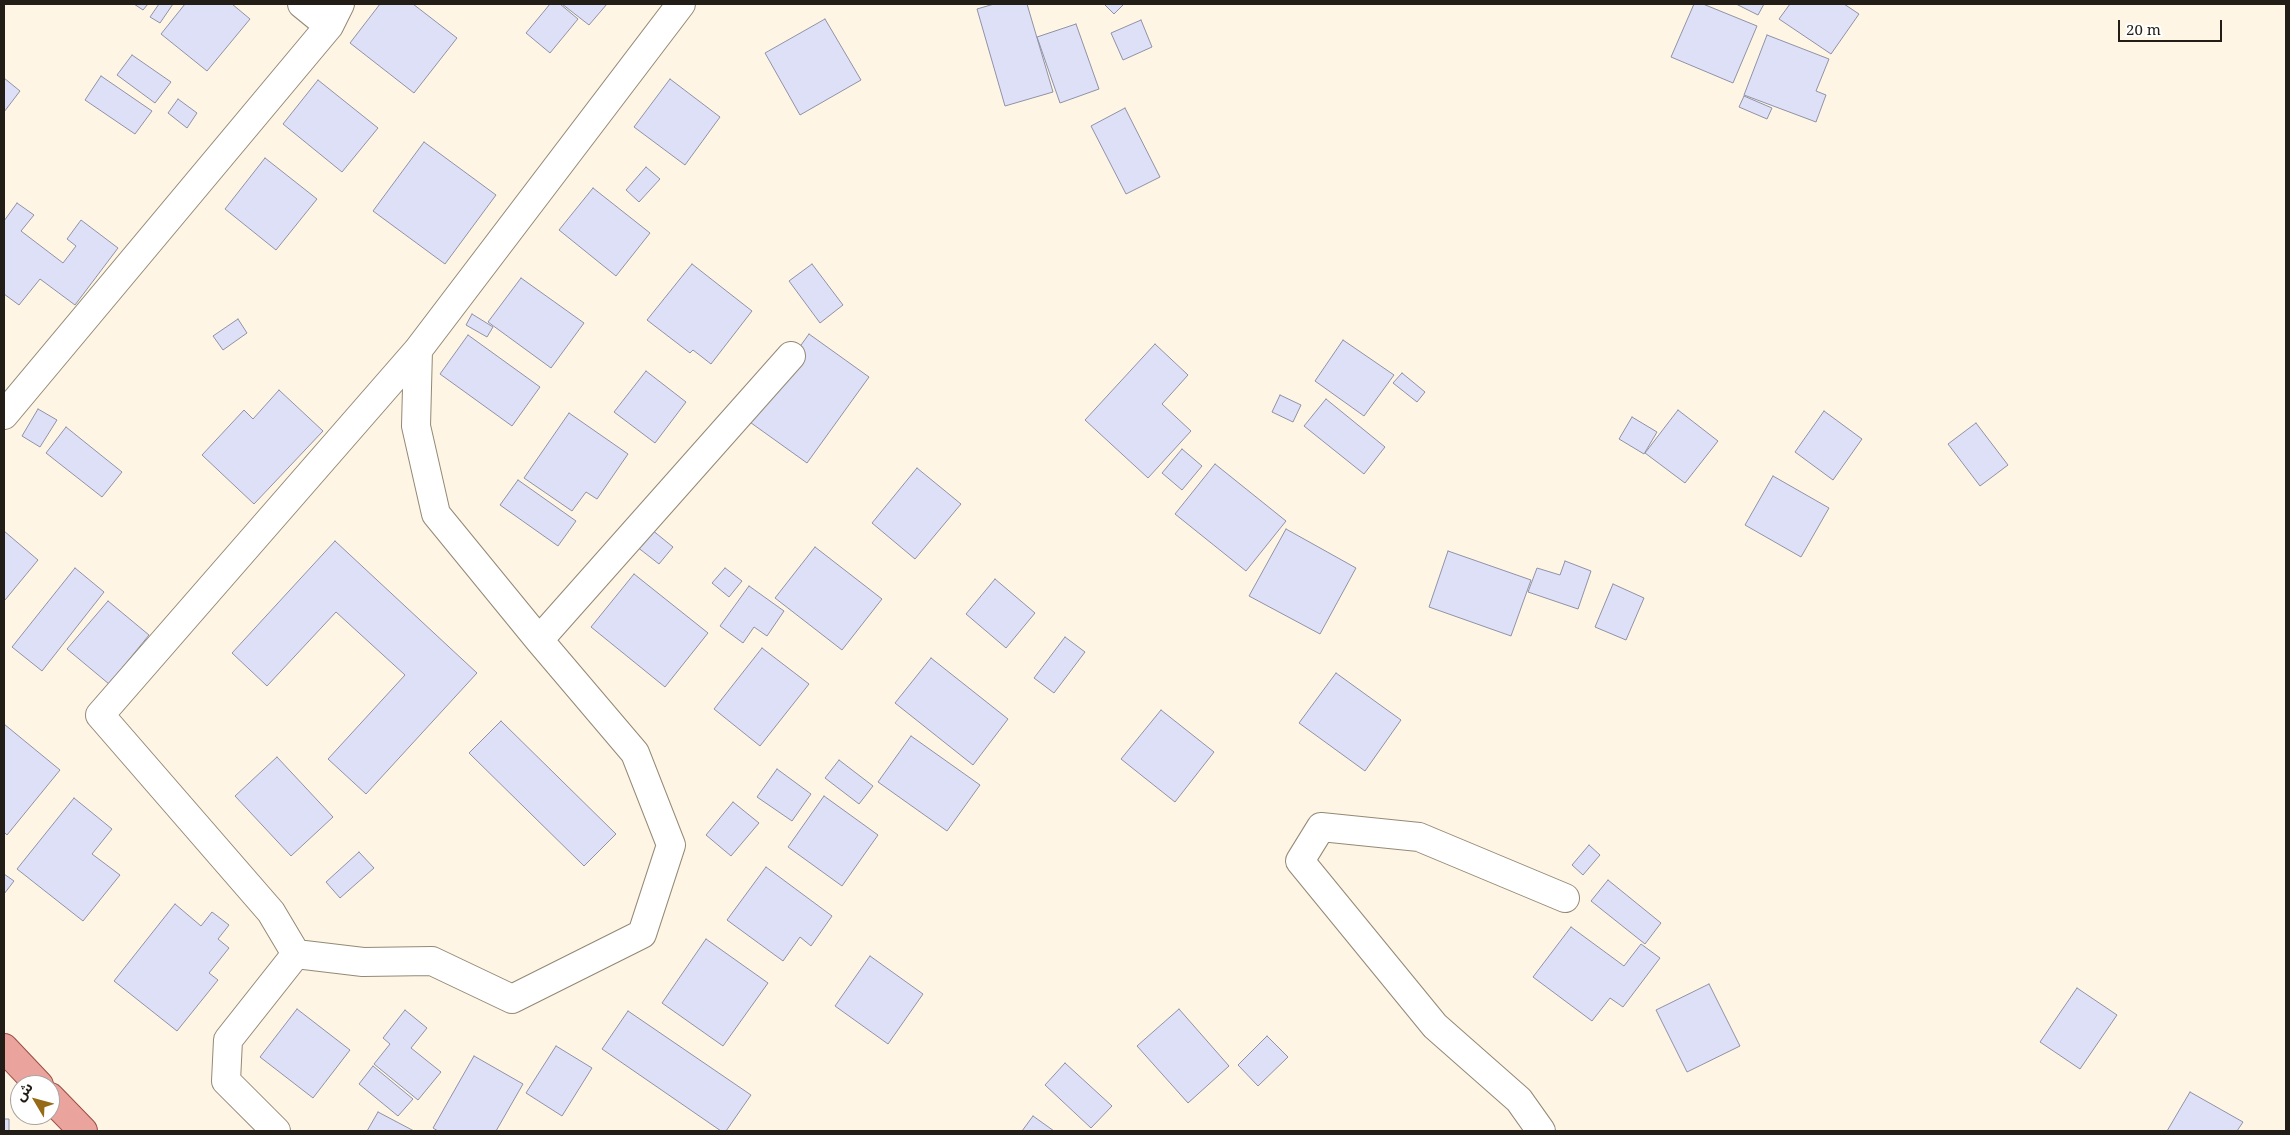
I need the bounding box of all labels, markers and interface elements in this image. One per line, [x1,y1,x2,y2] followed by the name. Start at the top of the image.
[2120,10,2224,42] scale bar
[2126,19,2161,39] text: 20 m
[10,1075,60,1125] north arrow
[10,1078,37,1105] text: ش

